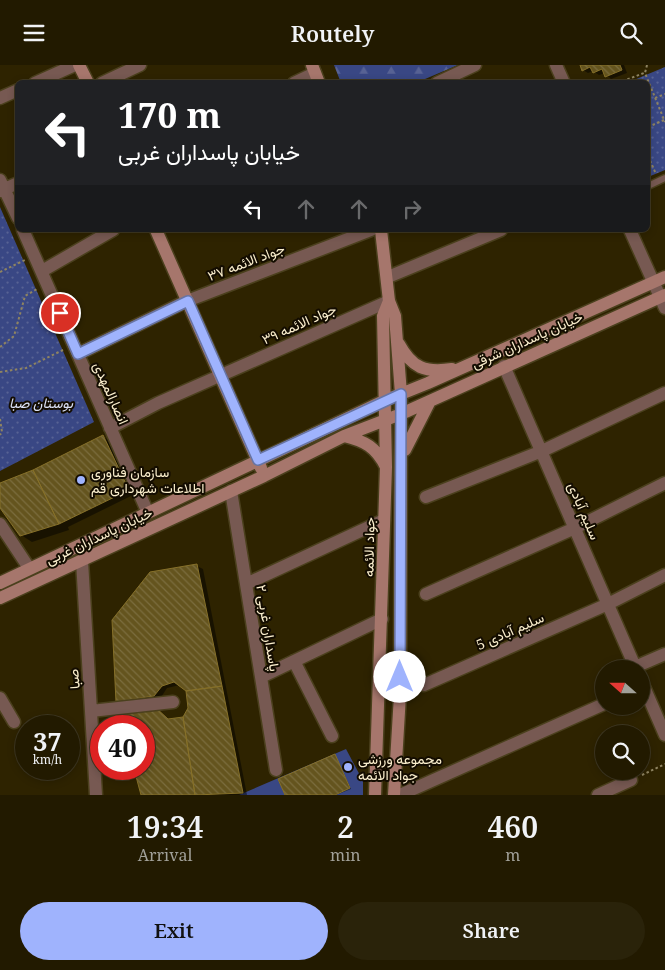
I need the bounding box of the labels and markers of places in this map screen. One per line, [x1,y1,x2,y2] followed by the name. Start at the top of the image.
[39,292,81,334] pin
[91,462,205,497] place label: سازمان فناوری اطلاعات شهرداری قم
[75,474,87,486] marker: سازمان فناوری اطلاعات شهرداری قم
[358,749,442,784] place label: مجموعه ورزشی جواد الائمه
[342,761,354,773] marker: مجموعه ورزشی جواد الائمه

